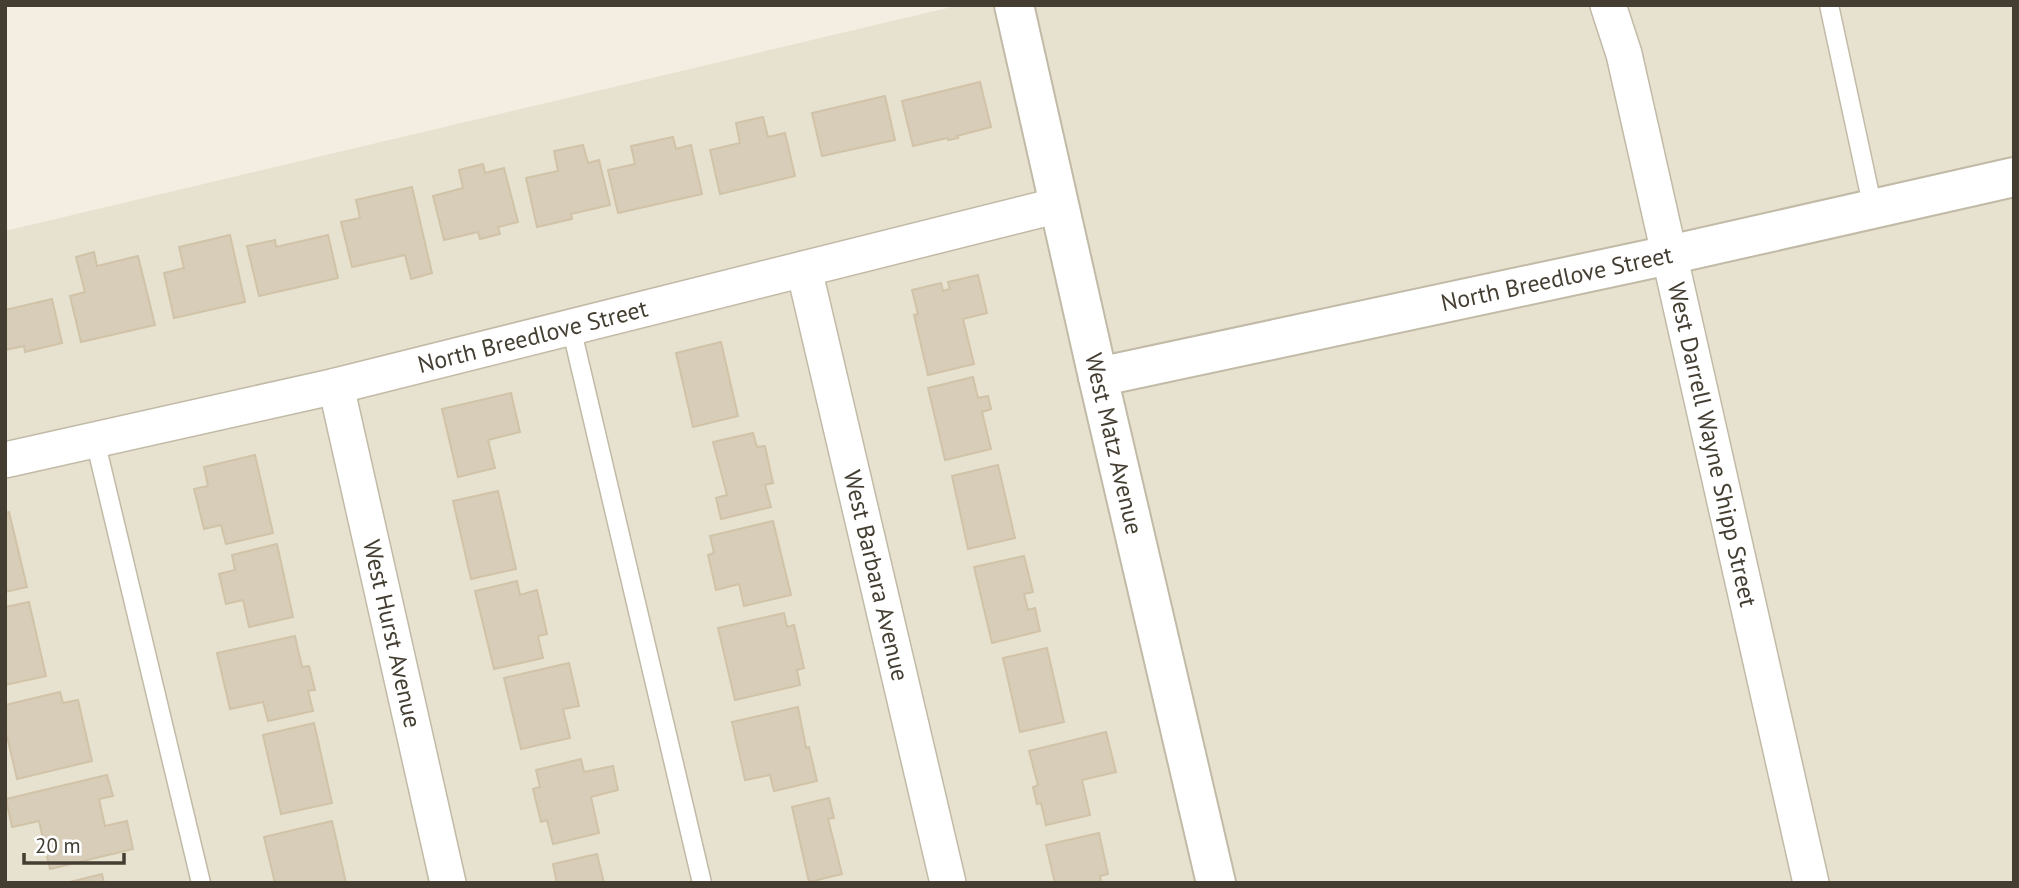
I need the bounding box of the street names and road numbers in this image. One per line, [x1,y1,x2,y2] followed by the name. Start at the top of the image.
[1438,239,1675,318] street label: North Breedlove Street
[1661,279,1764,610] street label: West Darrell Wayne Shipp Street
[415,293,651,380] street label: North Breedlove Street
[1078,350,1150,538] street label: West Matz Avenue
[837,467,916,684] street label: West Barbara Avenue
[356,537,429,731] street label: West Hurst Avenue

